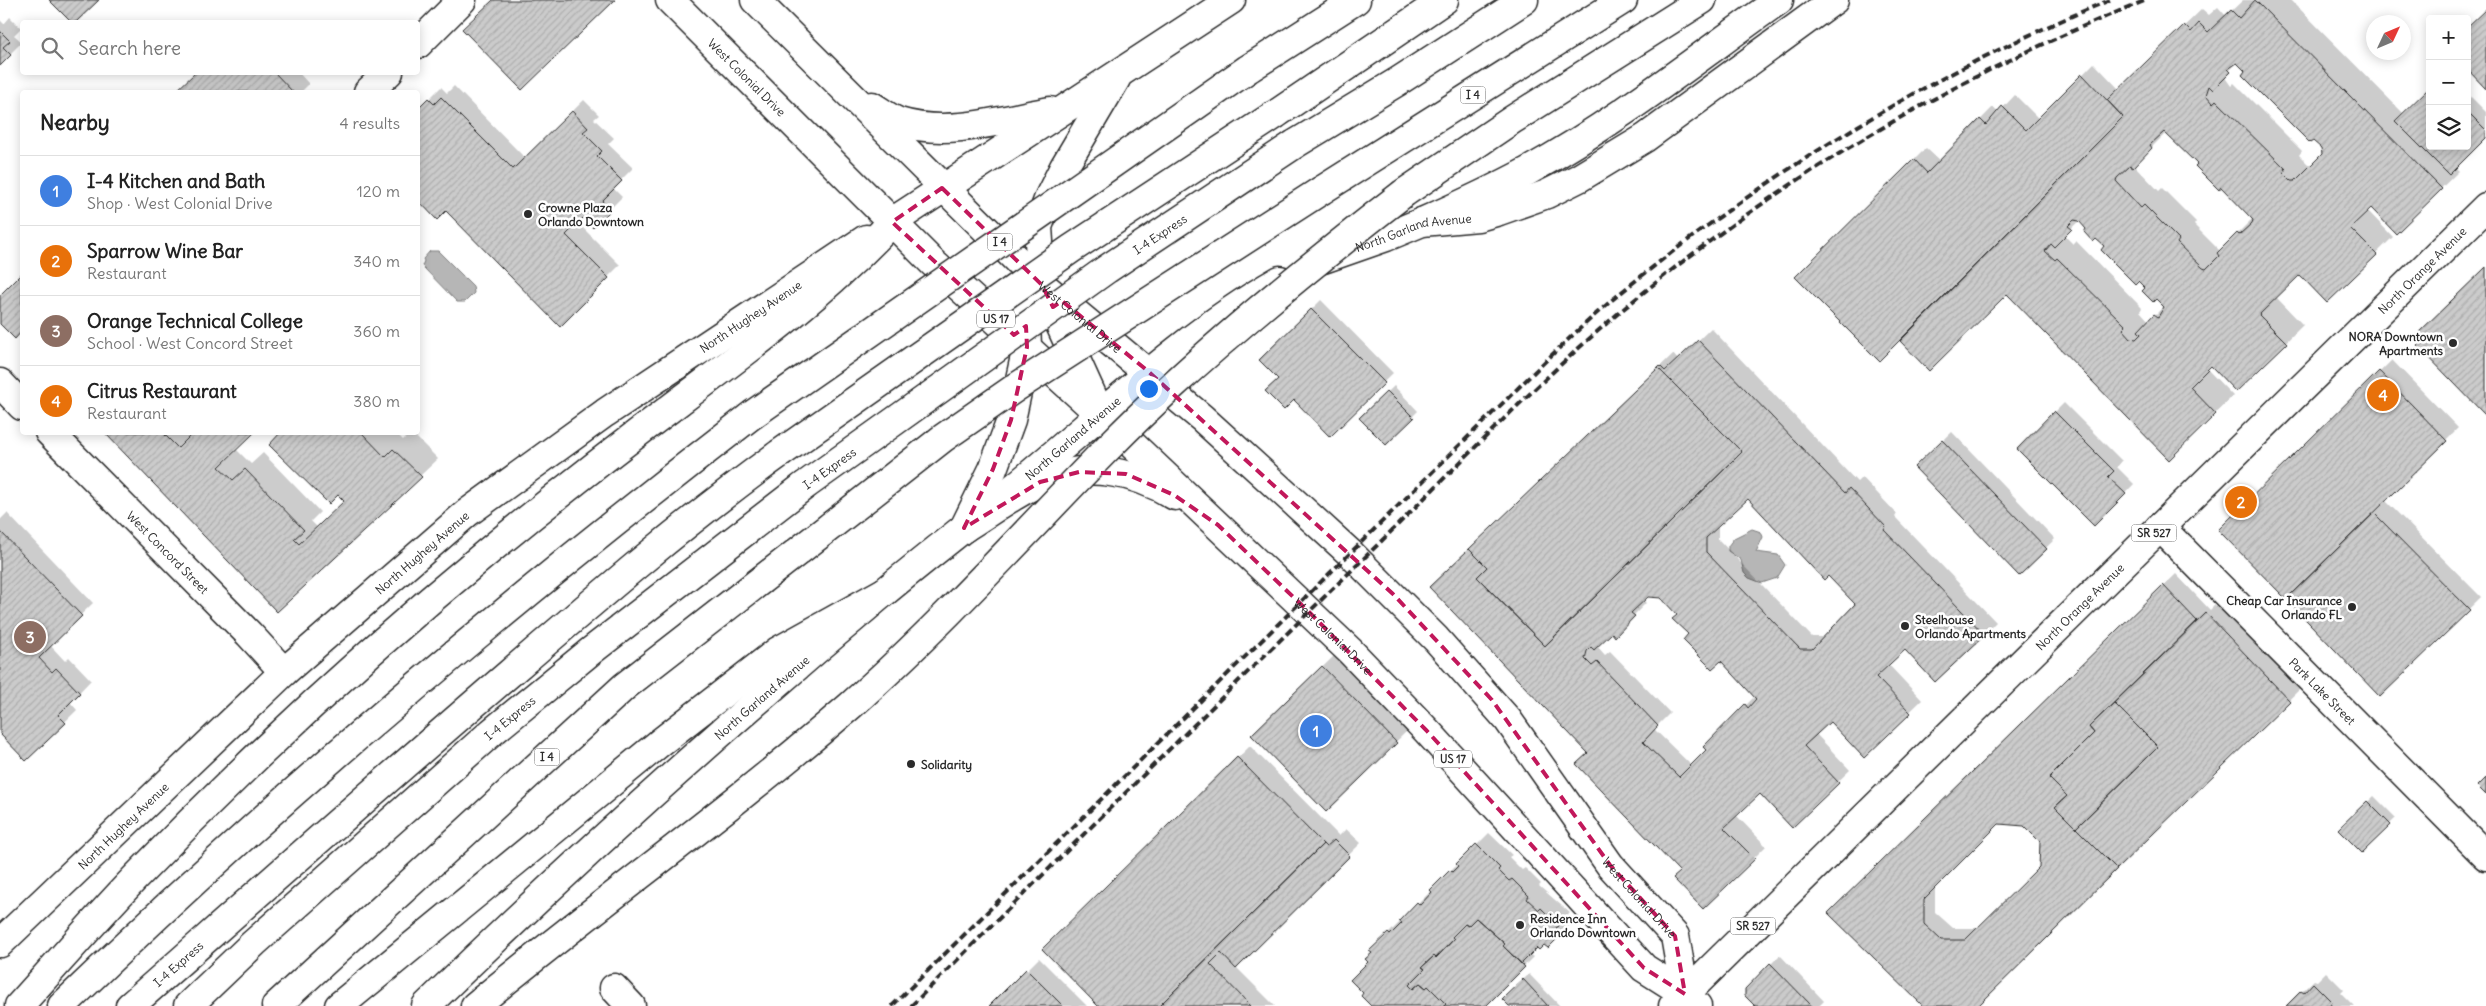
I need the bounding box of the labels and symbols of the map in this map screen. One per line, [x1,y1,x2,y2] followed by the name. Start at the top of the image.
[2366,15,2411,60] north arrow
[705,35,789,119] street label: West Colonial Drive
[1460,86,1486,104] road number: I 4
[538,200,644,229] place label: Crowne Plaza Orlando Downtown
[522,208,534,220] marker: Crowne Plaza Orlando Downtown
[1353,210,1472,255] street label: North Garland Avenue
[1130,211,1189,257] street label: I-4 Express
[2375,223,2469,317] street label: North Orange Avenue
[988,233,1012,250] road number: I 4
[696,277,804,355] street label: North Hughey Avenue
[1035,278,1125,356] street label: West Colonial Drive
[977,310,1015,328] road number: US 17
[2349,329,2444,359] place label: NORA Downtown Apartments
[2447,337,2459,349] marker: NORA Downtown Apartments
[1136,376,1162,402] your location
[2367,376,2399,414] pin: 4
[1022,393,1123,483] street label: North Garland Avenue
[800,444,859,492] street label: I-4 Express
[2225,483,2257,521] pin: 2
[124,508,212,597] street label: West Concord Street
[372,508,472,597] street label: North Hughey Avenue
[2132,524,2176,542] road number: SR 527
[2032,560,2127,653] street label: North Orange Avenue
[2226,593,2343,622] place label: Cheap Car Insurance Orlando FL
[1291,594,1376,677] street label: West Colonial Drive
[2346,601,2358,613] marker: Cheap Car Insurance Orlando FL
[1915,612,2027,642] place label: Steelhouse Orlando Apartments
[14,618,46,656] pin: 3
[1899,620,1911,632] marker: Steelhouse Orlando Apartments
[711,652,812,743] street label: North Garland Avenue
[2286,654,2359,728] street label: Park Lake Street
[481,692,538,743] street label: I-4 Express
[1300,712,1332,750] pin: 1
[534,749,560,766] road number: I 4
[1434,751,1472,768] road number: US 17
[921,757,972,773] place label: Solidarity
[905,758,917,770] marker: Solidarity
[75,779,171,872] street label: North Hughey Avenue
[1599,854,1680,941] street label: West Colonial Drive
[1530,911,1636,940] place label: Residence Inn Orlando Downtown
[1730,918,1776,934] road number: SR 527
[1514,919,1526,931] marker: Residence Inn Orlando Downtown
[150,938,206,990] street label: I-4 Express

